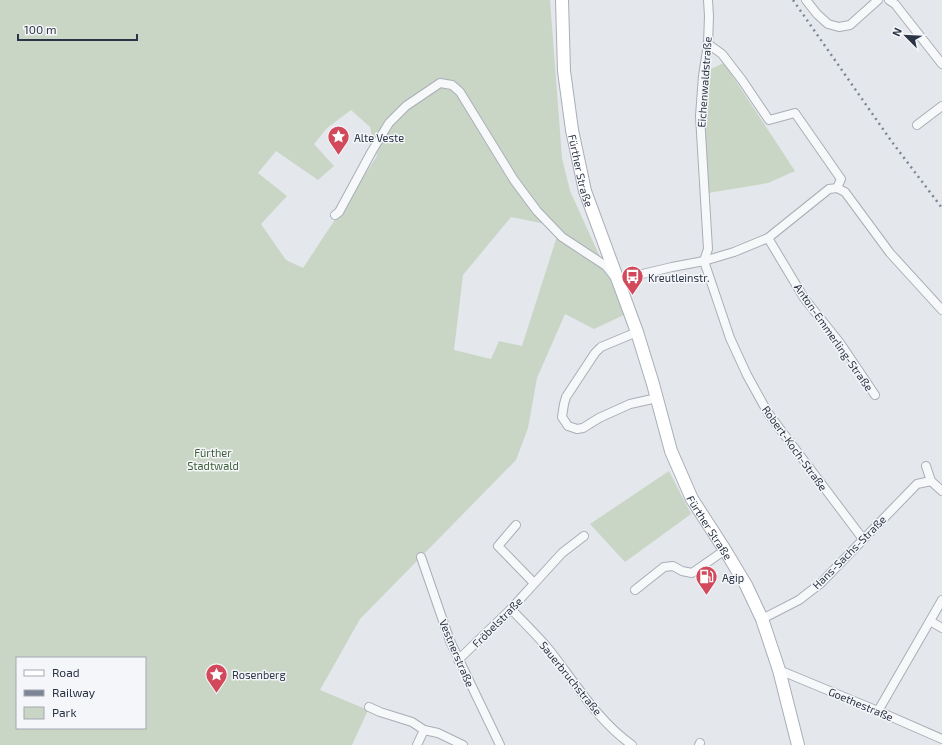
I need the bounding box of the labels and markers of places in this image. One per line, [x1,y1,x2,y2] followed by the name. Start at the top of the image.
[326,124,352,157] place icon: Alte Veste
[354,131,404,144] place label: Alte Veste
[619,264,645,297] bus stop icon: Kreutleinstr.
[648,271,710,284] place label: Kreutleinstr.
[693,564,719,597] fuel station icon: Agip
[722,571,744,584] place label: Agip
[204,661,230,694] place icon: Rosenberg
[232,668,286,681] place label: Rosenberg

